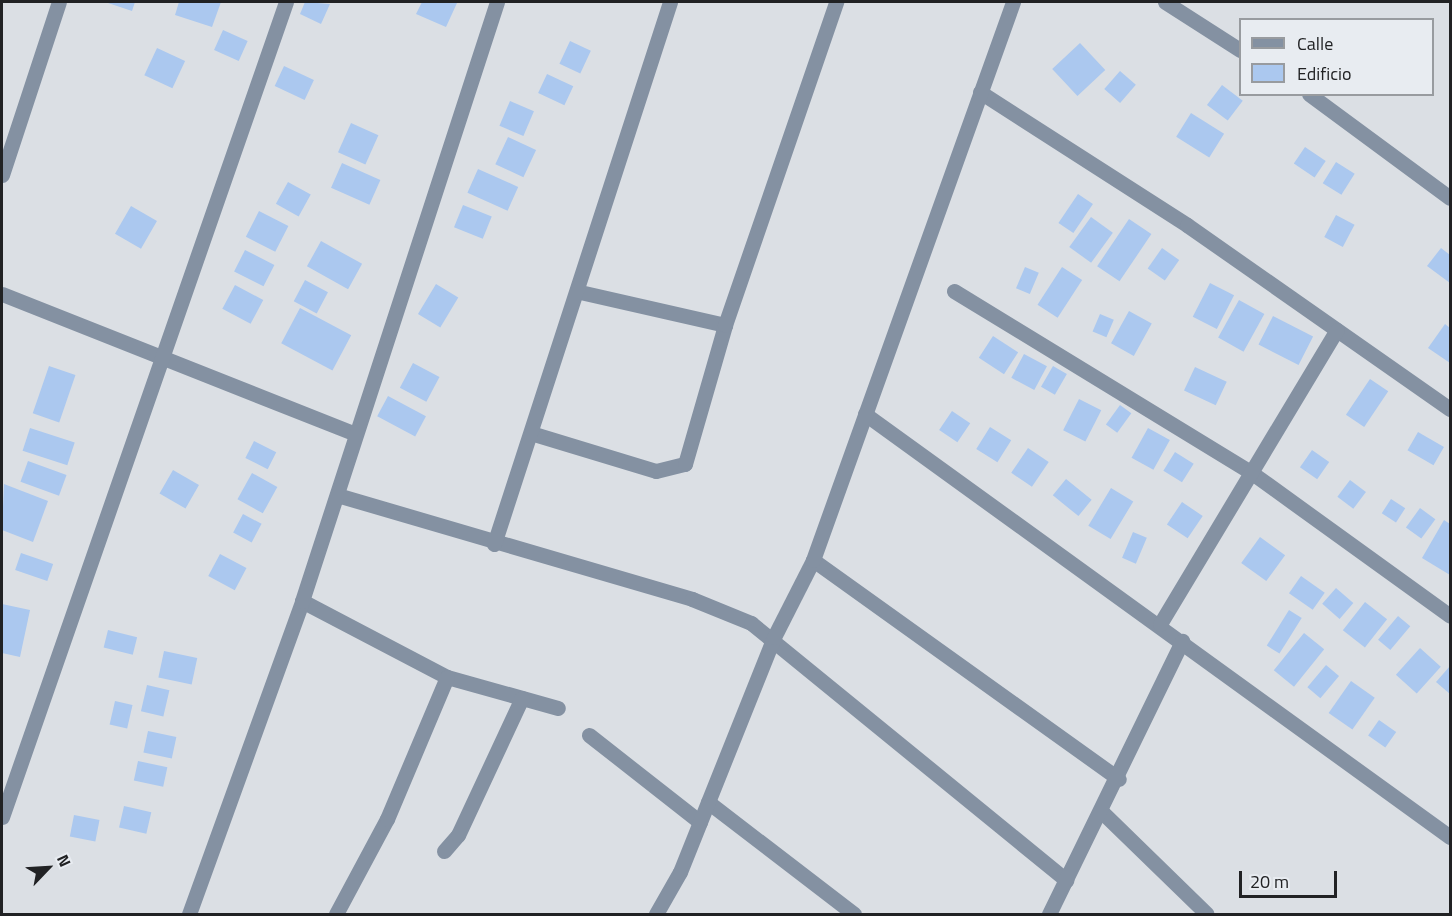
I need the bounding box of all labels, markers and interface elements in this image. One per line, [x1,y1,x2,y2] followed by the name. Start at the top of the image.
[1239,18,1434,96] legend
[1297,30,1333,57] text: Calle
[1297,60,1351,87] text: Edificio
[18,838,78,898] north arrow
[51,850,78,870] text: N
[1242,859,1340,897] scale bar
[1250,868,1289,895] text: 20 m

